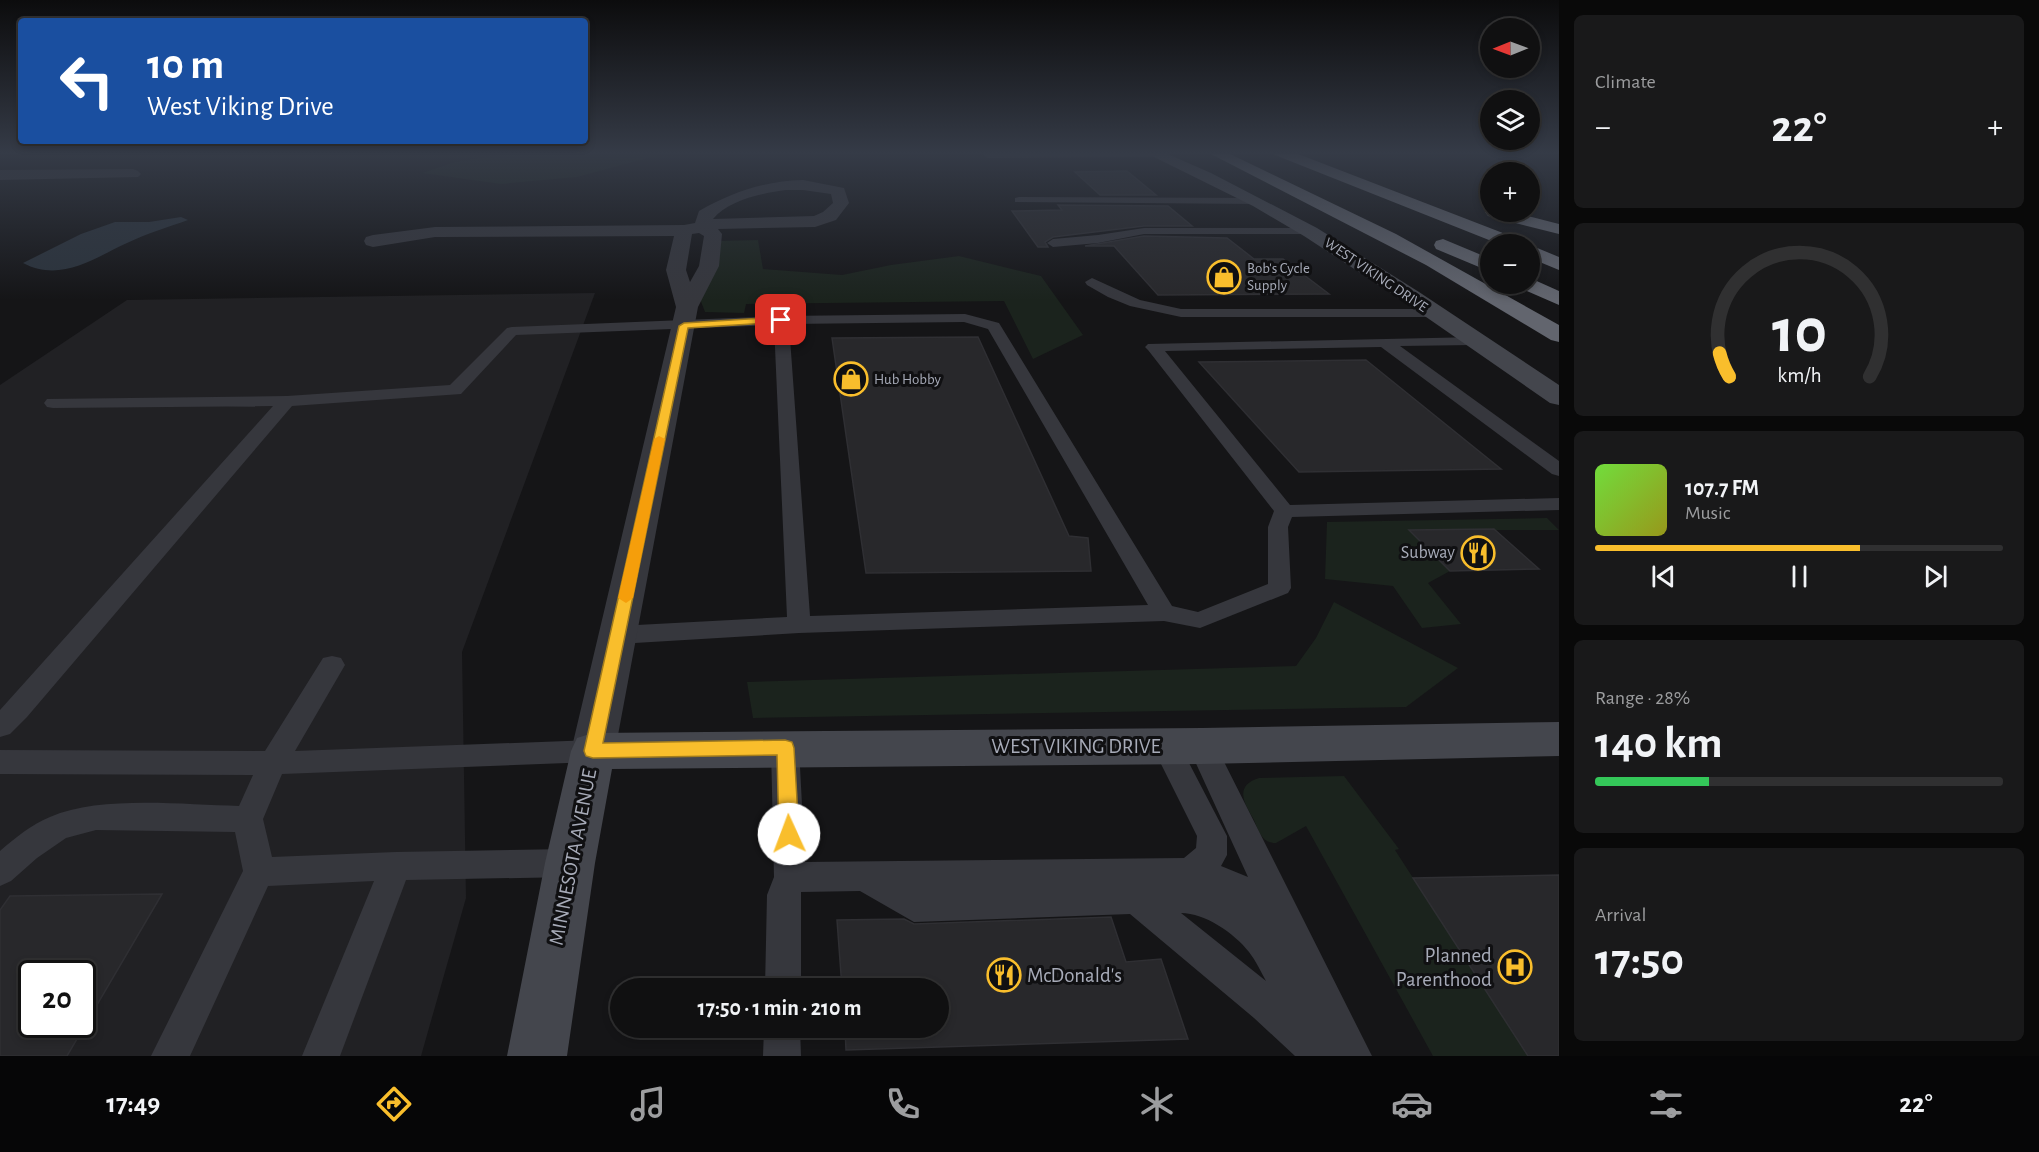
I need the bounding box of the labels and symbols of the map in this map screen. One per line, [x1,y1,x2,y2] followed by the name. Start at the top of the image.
[1480,18,1540,78] north arrow
[1322,235,1430,315] street label: WEST VIKING DRIVE
[1206,259,1242,295] shop icon: Bob's Cycle Supply
[1247,261,1310,293] place label: Bob's Cycle Supply
[755,294,806,345] pin
[833,361,869,397] shop icon: Hub Hobby
[874,372,941,387] place label: Hub Hobby
[1460,535,1496,571] restaurant icon: Subway
[1401,544,1455,562] place label: Subway
[991,736,1161,757] street label: WEST VIKING DRIVE
[546,767,600,947] street label: MINNESOTA AVENUE
[757,802,821,866] position arrow
[1396,945,1492,990] place label: Planned Parenthood
[1497,949,1533,985] hospital icon: Planned Parenthood
[986,957,1022,993] restaurant icon: McDonald's
[18,960,96,1038] speed limit sign: 20
[1027,965,1122,986] place label: McDonald's

